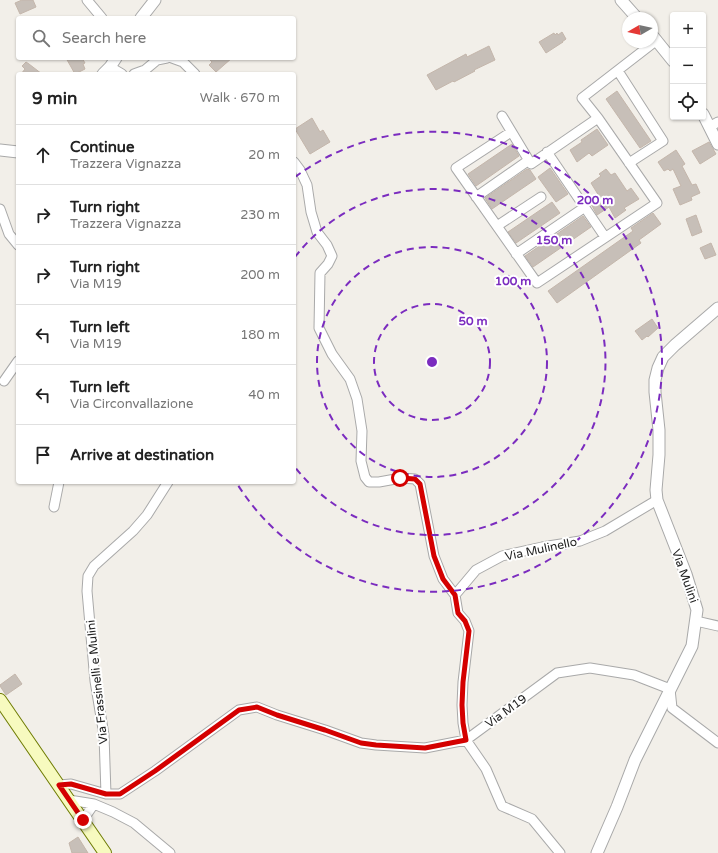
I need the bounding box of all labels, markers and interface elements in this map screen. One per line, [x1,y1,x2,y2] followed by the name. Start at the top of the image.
[622,12,658,48] north arrow
[670,12,706,120] map controls
[670,12,706,48] button: +
[16,16,296,60] search box
[30,27,52,49] icon: search
[62,29,146,47] text: Search here
[670,48,706,84] button: −
[670,84,706,120] button: locate
[32,88,77,109] text: 9 min
[200,90,280,106] text: Walk · 670 m
[70,138,134,156] text: Continue
[32,144,54,166] icon: ahead
[248,147,280,163] text: 20 m
[70,156,181,172] text: Trazzera Vignazza
[577,193,613,207] text: 200 m
[70,198,140,216] text: Turn right
[32,204,54,226] icon: right
[240,207,280,223] text: 230 m
[70,216,181,232] text: Trazzera Vignazza
[536,233,572,247] text: 150 m
[70,258,140,276] text: Turn right
[32,264,54,286] icon: right
[240,267,280,283] text: 200 m
[495,274,531,288] text: 100 m
[70,276,122,292] text: Via M19
[458,314,488,328] text: 50 m
[70,318,130,336] text: Turn left
[32,324,54,346] icon: left
[240,327,280,343] text: 180 m
[70,336,122,352] text: Via M19
[425,355,439,369] centre of rings
[70,378,130,396] text: Turn left
[32,384,54,406] icon: left
[248,387,280,403] text: 40 m
[70,396,193,412] text: Via Circonvallazione
[32,444,54,466] icon: arrive
[70,446,214,464] text: Arrive at destination
[391,469,409,487] route start
[504,535,578,563] street label: Via Mulinello
[669,547,701,605] street label: Via Mulini
[84,619,110,745] street label: Via Frassinelli e Mulini
[483,691,529,731] street label: Via M19
[74,811,92,829] route end

